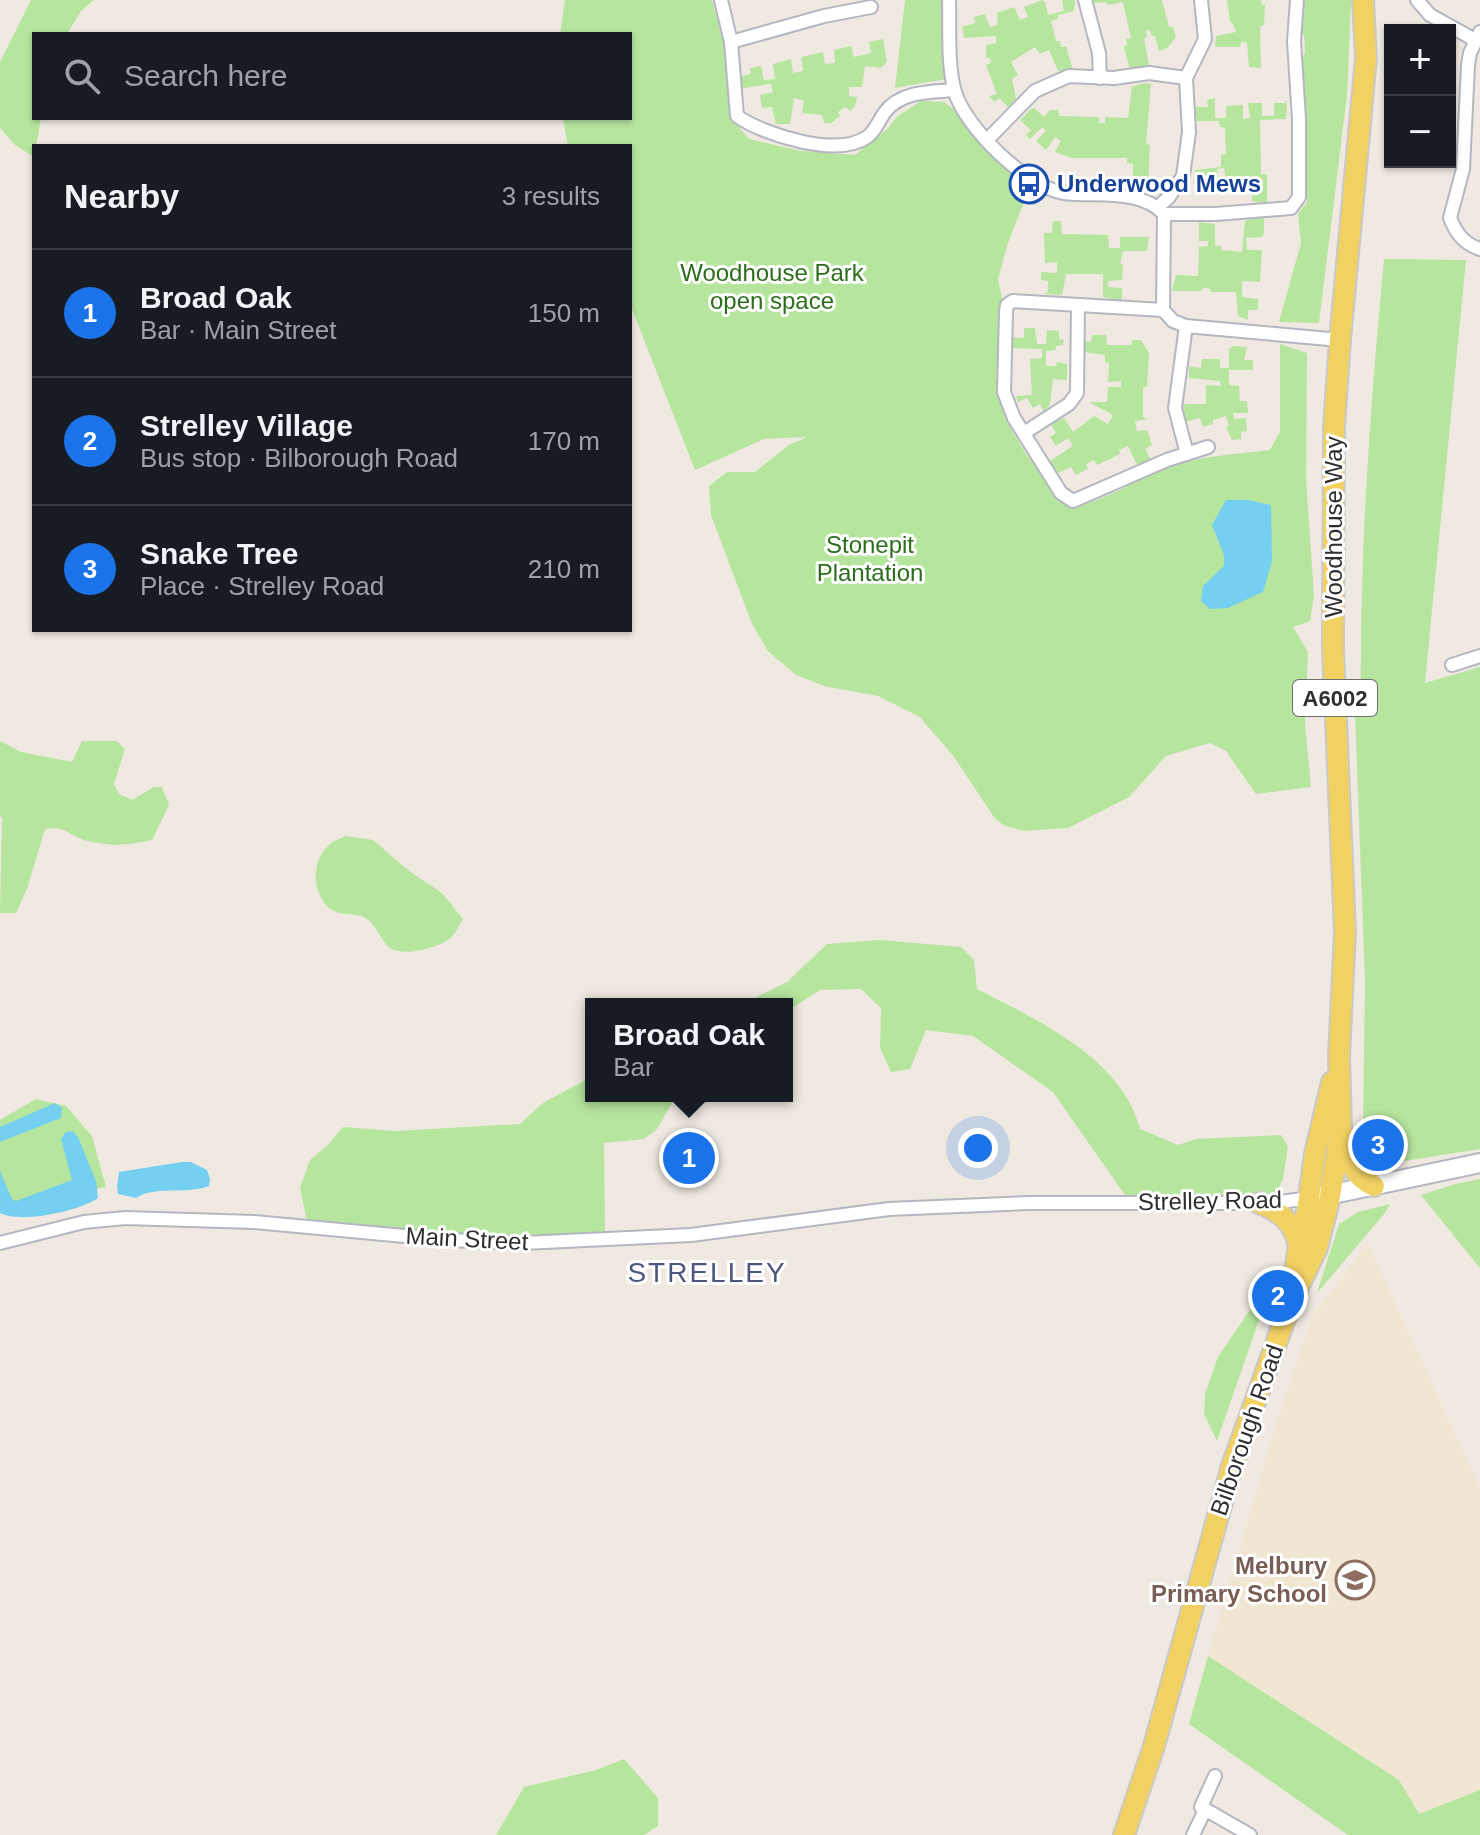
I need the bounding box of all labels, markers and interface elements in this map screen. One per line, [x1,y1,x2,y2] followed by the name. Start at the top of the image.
[1384,24,1456,168] map controls
[1384,24,1456,96] button: +
[32,32,632,120] search box
[60,54,104,98] icon: search
[124,59,287,92] text: Search here
[1384,96,1456,168] button: −
[1008,163,1050,205] bus stop icon: Underwood Mews
[1057,170,1261,197] place label: Underwood Mews
[64,177,179,215] text: Nearby
[502,181,600,211] text: 3 results
[680,259,865,314] park label: Woodhouse Park open space
[140,281,292,314] text: Broad Oak
[83,298,97,328] text: 1
[528,298,600,328] text: 150 m
[140,315,337,345] text: Bar · Main Street
[140,409,353,442] text: Strelley Village
[83,426,97,456] text: 2
[528,426,600,456] text: 170 m
[1320,436,1347,618] street label: Woodhouse Way
[140,443,458,473] text: Bus stop · Bilborough Road
[817,531,923,586] park label: Stonepit Plantation
[140,537,298,570] text: Snake Tree
[83,554,97,584] text: 3
[528,554,600,584] text: 210 m
[140,571,384,601] text: Place · Strelley Road
[1293,680,1377,716] road number: A6002
[585,998,793,1102] popup
[613,1018,765,1051] text: Broad Oak
[613,1052,654,1082] text: Bar
[1352,1115,1404,1175] pin: 3
[663,1128,715,1188] pin: 1
[958,1128,998,1168] your location
[1138,1186,1282,1215] street label: Strelley Road
[405,1222,529,1255] street label: Main Street
[627,1257,787,1288] district label: STRELLEY
[1252,1266,1304,1326] pin: 2
[1205,1341,1288,1519] street label: Bilborough Road
[1151,1552,1328,1607] place label: Melbury Primary School
[1334,1559,1376,1601] school or university icon: Melbury Primary School

